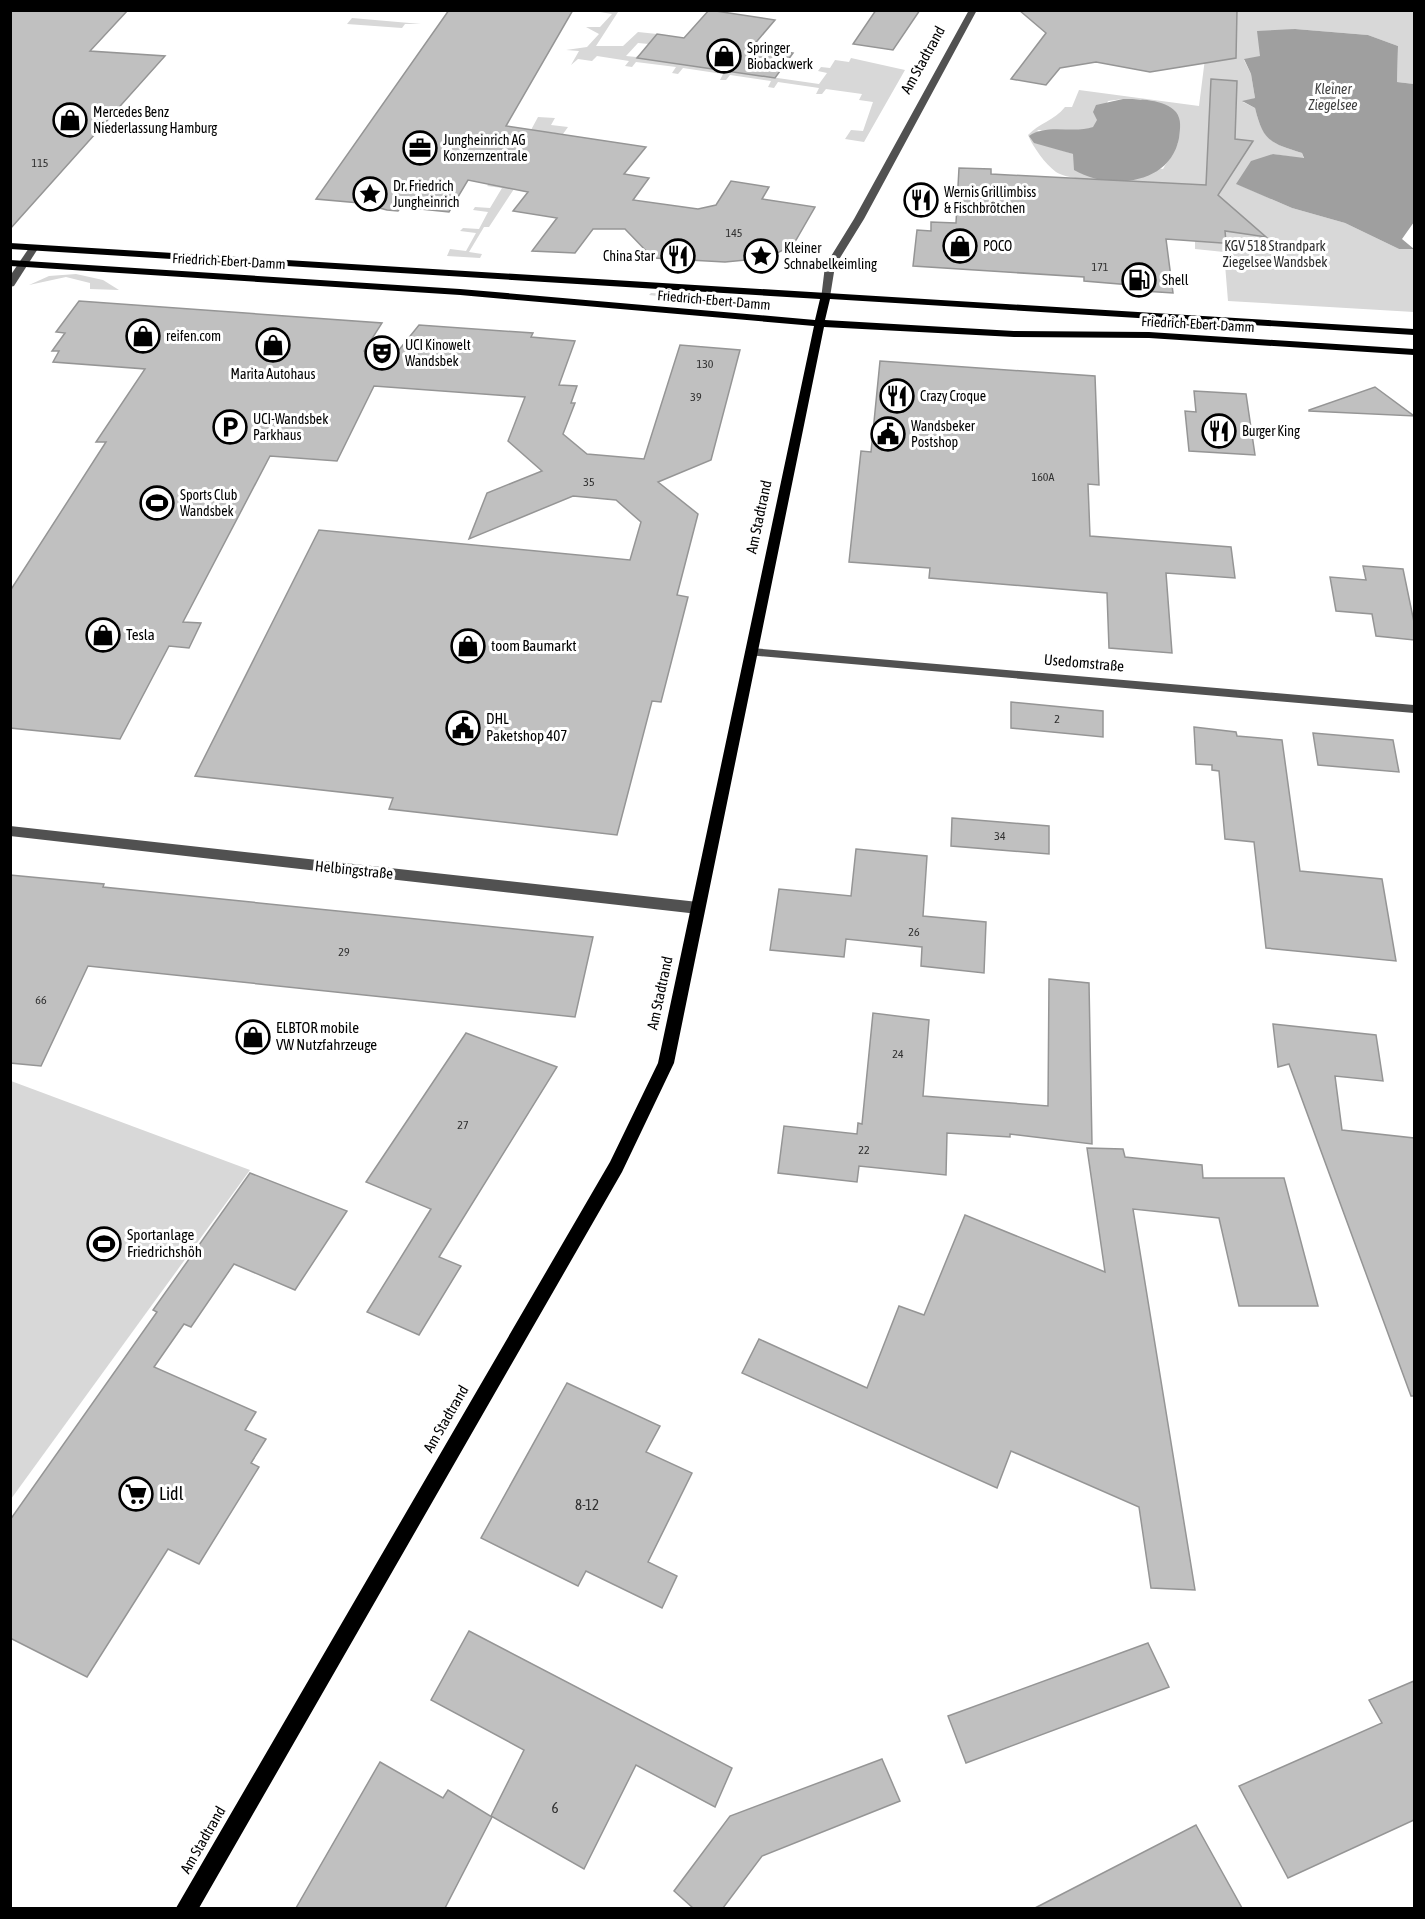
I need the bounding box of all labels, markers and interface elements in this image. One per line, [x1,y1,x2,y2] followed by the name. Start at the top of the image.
[897,23,948,97] street label: Am Stadtrand
[706,38,742,74] shop icon: Springer Biobackwerk
[747,40,813,72] place label: Springer Biobackwerk
[1308,81,1358,113] water label: Kleiner Ziegelsee
[52,102,88,138] shop icon: Mercedes Benz Niederlassung Hamburg
[93,104,217,136] place label: Mercedes Benz Niederlassung Hamburg
[402,130,438,166] office icon: Jungheinrich AG Konzernzentrale
[443,132,528,164] place label: Jungheinrich AG Konzernzentrale
[32,156,48,170] house number: 115
[352,176,388,212] place icon: Dr. Friedrich Jungheinrich
[393,178,460,210] place label: Dr. Friedrich Jungheinrich
[903,182,939,218] restaurant icon: Wernis Grillimbiss & Fischbrötchen
[944,184,1036,216] place label: Wernis Grillimbiss & Fischbrötchen
[726,226,742,240] house number: 145
[942,228,978,264] shop icon: POCO
[660,238,696,274] restaurant icon: China Star
[743,238,779,274] place icon: Kleiner Schnabelkeimling
[983,238,1012,254] place label: POCO
[1223,238,1327,270] park label: KGV 518 Strandpark Ziegelsee Wandsbek
[784,240,877,272] place label: Kleiner Schnabelkeimling
[603,248,656,264] place label: China Star
[172,250,286,272] street label: Friedrich-Ebert-Damm
[1092,260,1109,274] house number: 171
[1121,262,1157,298] fuel station icon: Shell
[1162,272,1189,288] place label: Shell
[657,287,771,313] street label: Friedrich-Ebert-Damm
[1141,313,1255,335] street label: Friedrich-Ebert-Damm
[125,318,161,354] shop icon: reifen.com
[255,327,291,363] shop icon: Marita Autohaus
[166,328,221,344] place label: reifen.com
[364,335,400,371] theatre icon: UCI Kinowelt Wandsbek
[405,337,471,369] place label: UCI Kinowelt Wandsbek
[697,357,714,371] house number: 130
[231,366,315,382] place label: Marita Autohaus
[879,378,915,414] restaurant icon: Crazy Croque
[920,388,986,404] place label: Crazy Croque
[690,390,702,404] house number: 39
[212,409,248,445] parking icon: UCI-Wandsbek Parkhaus
[253,411,328,443] place label: UCI-Wandsbek Parkhaus
[1201,413,1237,449] restaurant icon: Burger King
[870,416,906,452] public building icon: Wandsbeker Postshop
[911,418,976,450] place label: Wandsbeker Postshop
[1242,423,1300,439] place label: Burger King
[1032,470,1055,484] house number: 160A
[583,475,595,489] house number: 35
[742,479,775,555] street label: Am Stadtrand
[139,485,175,521] sports icon: Sports Club Wandsbek
[180,487,238,519] place label: Sports Club Wandsbek
[85,617,121,653] shop icon: Tesla
[126,626,155,643] place label: Tesla
[450,628,486,664] shop icon: toom Baumarkt
[491,637,577,654] place label: toom Baumarkt
[1043,651,1125,674] street label: Usedomstraße
[445,710,481,746] public building icon: DHL Paketshop 407
[486,710,567,744] place label: DHL Paketshop 407
[1054,712,1060,726] house number: 2
[994,829,1006,843] house number: 34
[314,857,394,882] street label: Helbingstraße
[908,925,920,939] house number: 26
[338,945,350,959] house number: 29
[643,955,676,1031] street label: Am Stadtrand
[35,993,47,1007] house number: 66
[235,1019,271,1055] shop icon: ELBTOR mobile VW Nutzfahrzeuge
[276,1019,377,1053] place label: ELBTOR mobile VW Nutzfahrzeuge
[892,1047,904,1061] house number: 24
[457,1118,469,1132] house number: 27
[858,1143,870,1157] house number: 22
[86,1226,122,1262] sports icon: Sportanlage Friedrichshöh
[127,1226,202,1260] place label: Sportanlage Friedrichshöh
[420,1382,472,1455] street label: Am Stadtrand
[118,1476,154,1512] supermarket icon: Lidl
[159,1483,184,1504] place label: Lidl
[575,1496,599,1513] house number: 8-12
[551,1799,559,1816] house number: 6
[177,1803,229,1876] street label: Am Stadtrand

